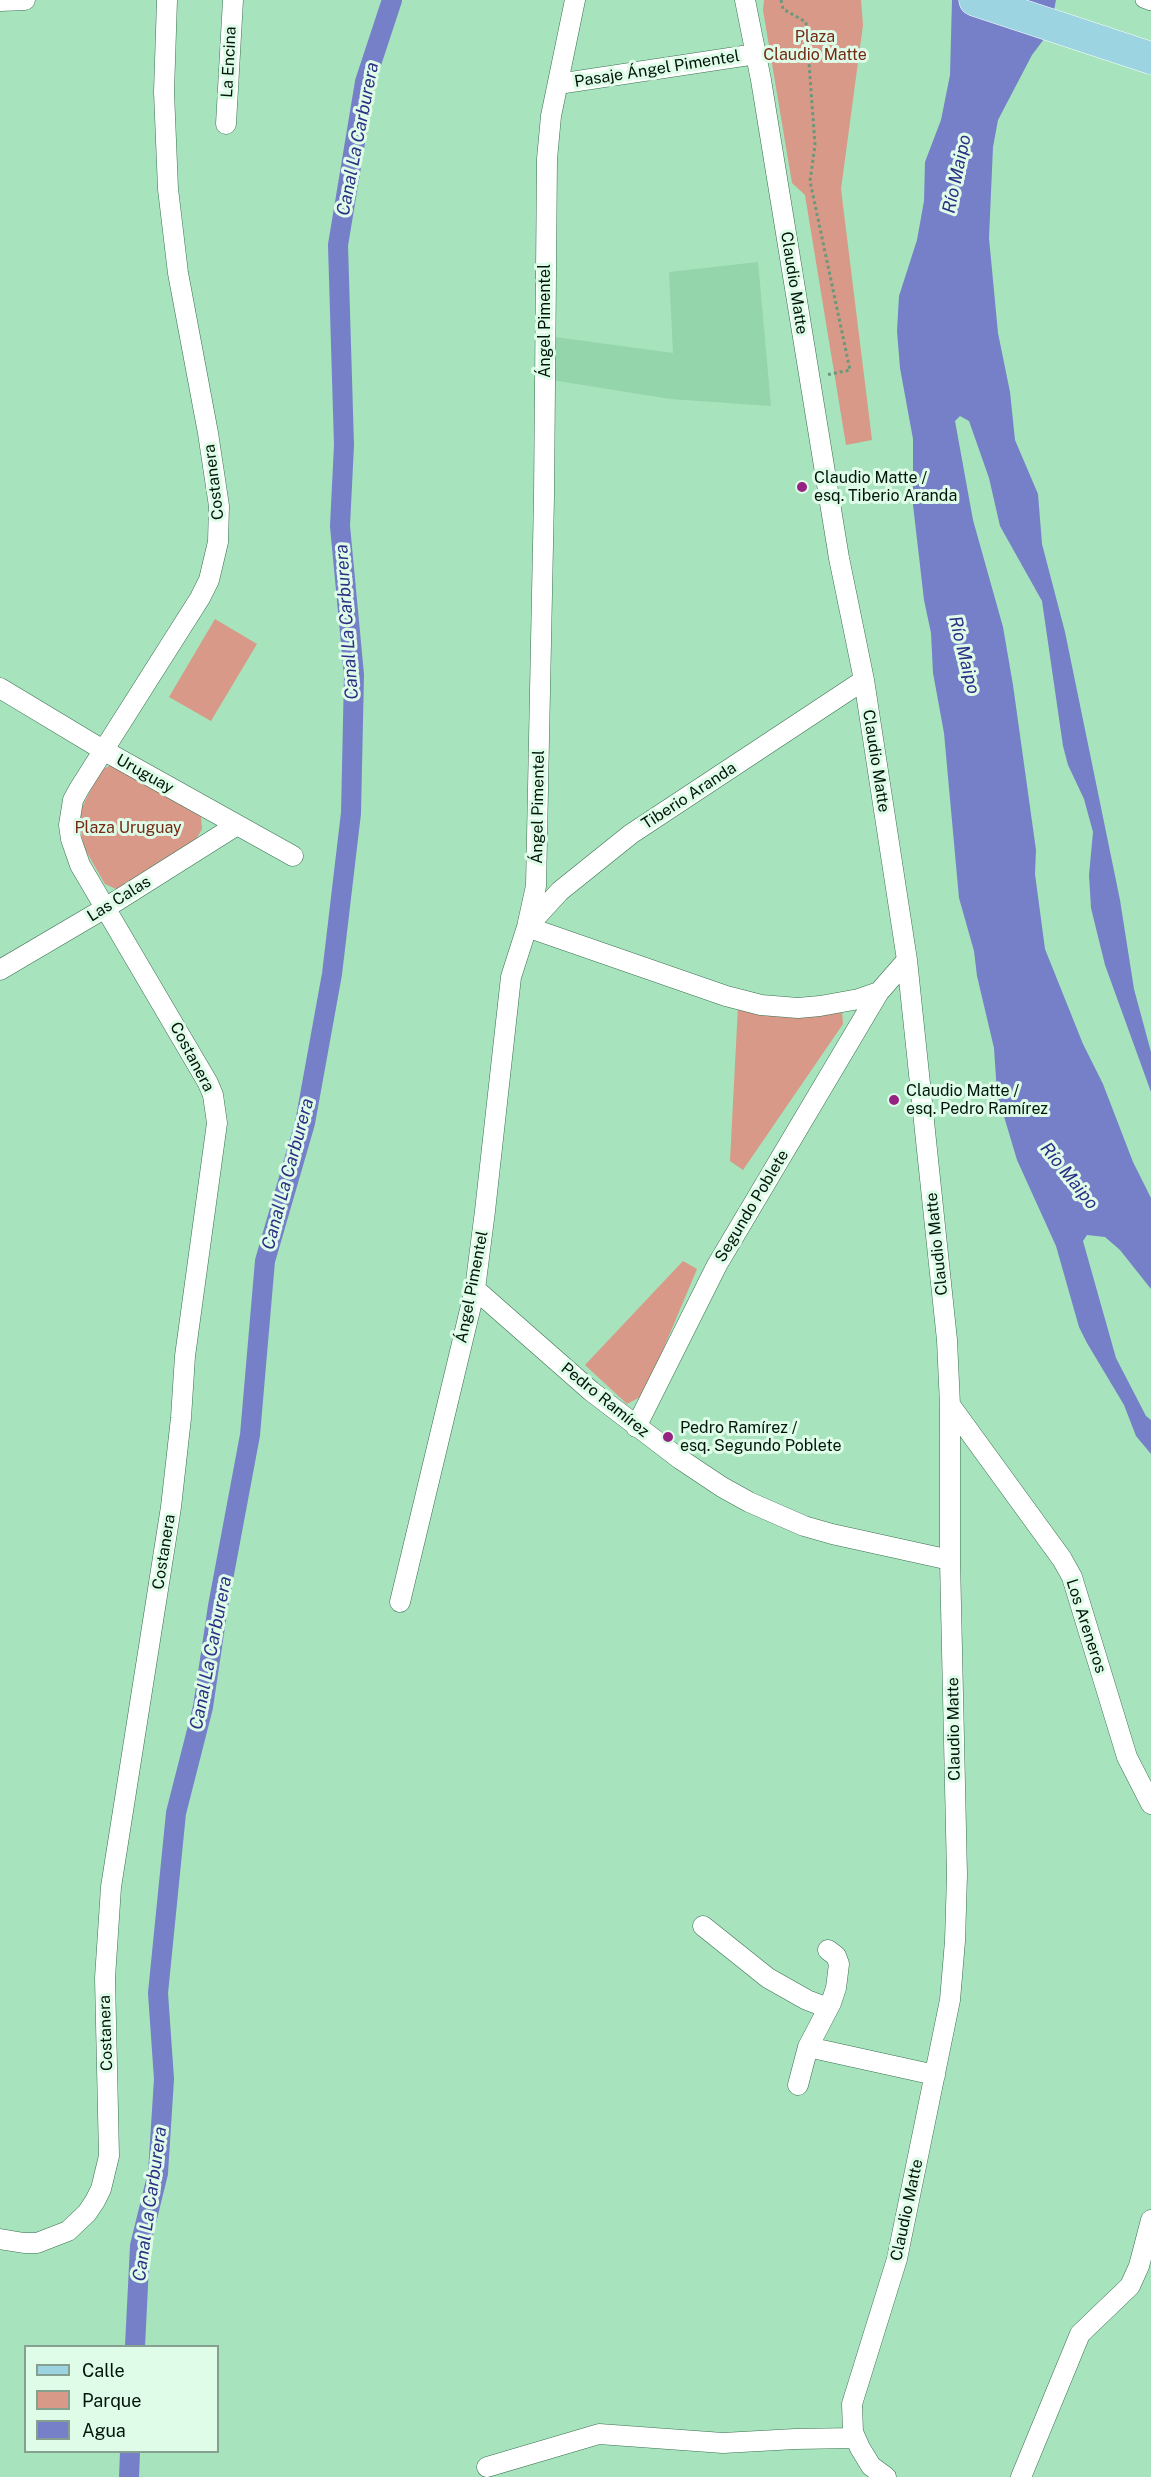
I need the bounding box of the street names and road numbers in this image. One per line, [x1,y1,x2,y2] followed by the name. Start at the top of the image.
[218,26,240,98] street label: La Encina
[573,46,741,92] street label: Pasaje Ángel Pimentel
[776,230,812,336] street label: Claudio Matte
[535,264,555,378] street label: Ángel Pimentel
[200,443,228,521] street label: Costanera
[858,708,894,814] street label: Claudio Matte
[113,750,177,798] street label: Uruguay
[527,750,549,864] street label: Ángel Pimentel
[638,758,740,834] street label: Tiberio Aranda
[84,872,154,926] street label: Las Calas
[166,1019,218,1095] street label: Costanera
[711,1146,793,1266] street label: Segundo Poblete
[922,1191,952,1297] street label: Claudio Matte
[452,1229,492,1345] street label: Ángel Pimentel
[557,1359,653,1441] street label: Pedro Ramírez
[149,1513,179,1591] street label: Costanera
[1062,1576,1110,1676] street label: Los Areneros
[943,1677,965,1781] street label: Claudio Matte
[95,1995,117,2071] street label: Costanera
[887,2157,927,2263] street label: Claudio Matte

